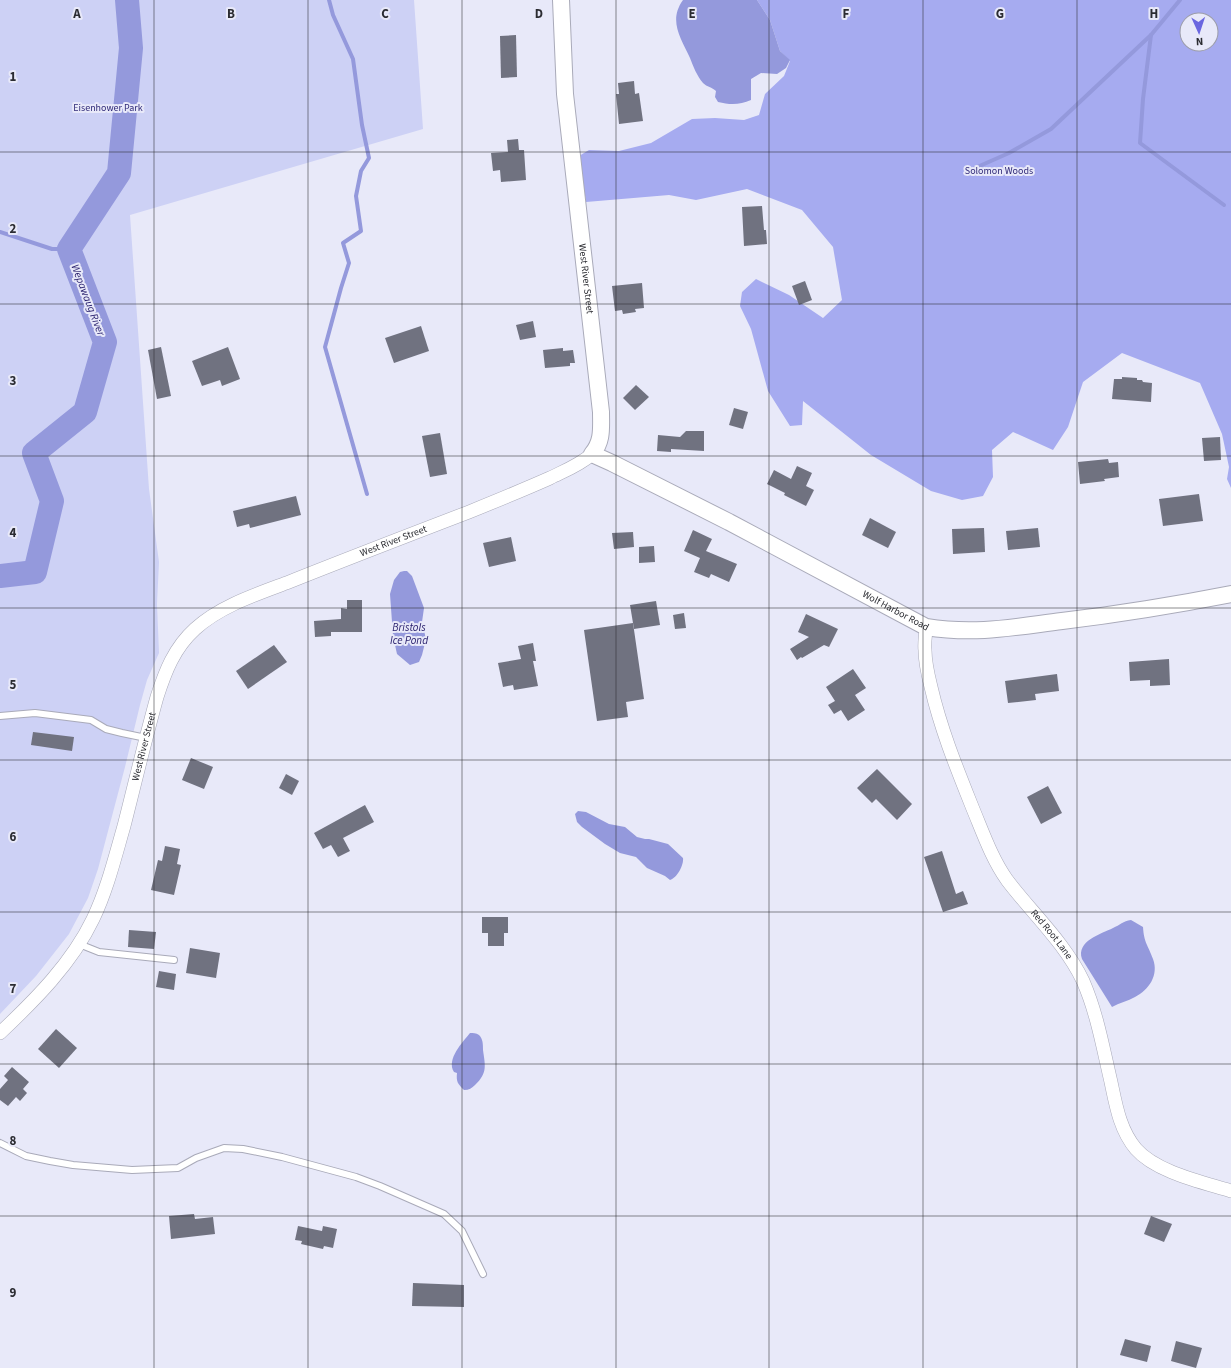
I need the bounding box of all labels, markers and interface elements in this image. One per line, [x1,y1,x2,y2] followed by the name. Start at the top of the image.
[72,5,81,23] text: A
[227,5,235,23] text: B
[381,5,389,23] text: C
[535,5,543,23] text: D
[688,5,696,23] text: E
[843,5,850,23] text: F
[996,5,1004,23] text: G
[1150,5,1158,23] text: H
[1179,12,1219,52] north arrow
[1195,34,1204,49] text: N
[10,68,17,86] text: 1
[73,101,143,115] park label: Eisenhower Park
[965,164,1033,178] park label: Solomon Woods
[10,220,17,238] text: 2
[575,243,597,315] street label: West River Street
[67,262,109,339] water label: Wepawaug River
[10,372,17,390] text: 3
[358,522,429,560] street label: West River Street
[10,524,17,542] text: 4
[860,587,931,634] street label: Wolf Harbor Road
[390,620,429,648] water label: Bristols Ice Pond
[10,676,17,694] text: 5
[129,710,160,782] street label: West River Street
[10,828,17,846] text: 6
[1027,906,1076,962] street label: Red Root Lane
[10,980,17,998] text: 7
[10,1132,17,1150] text: 8
[10,1284,17,1302] text: 9

